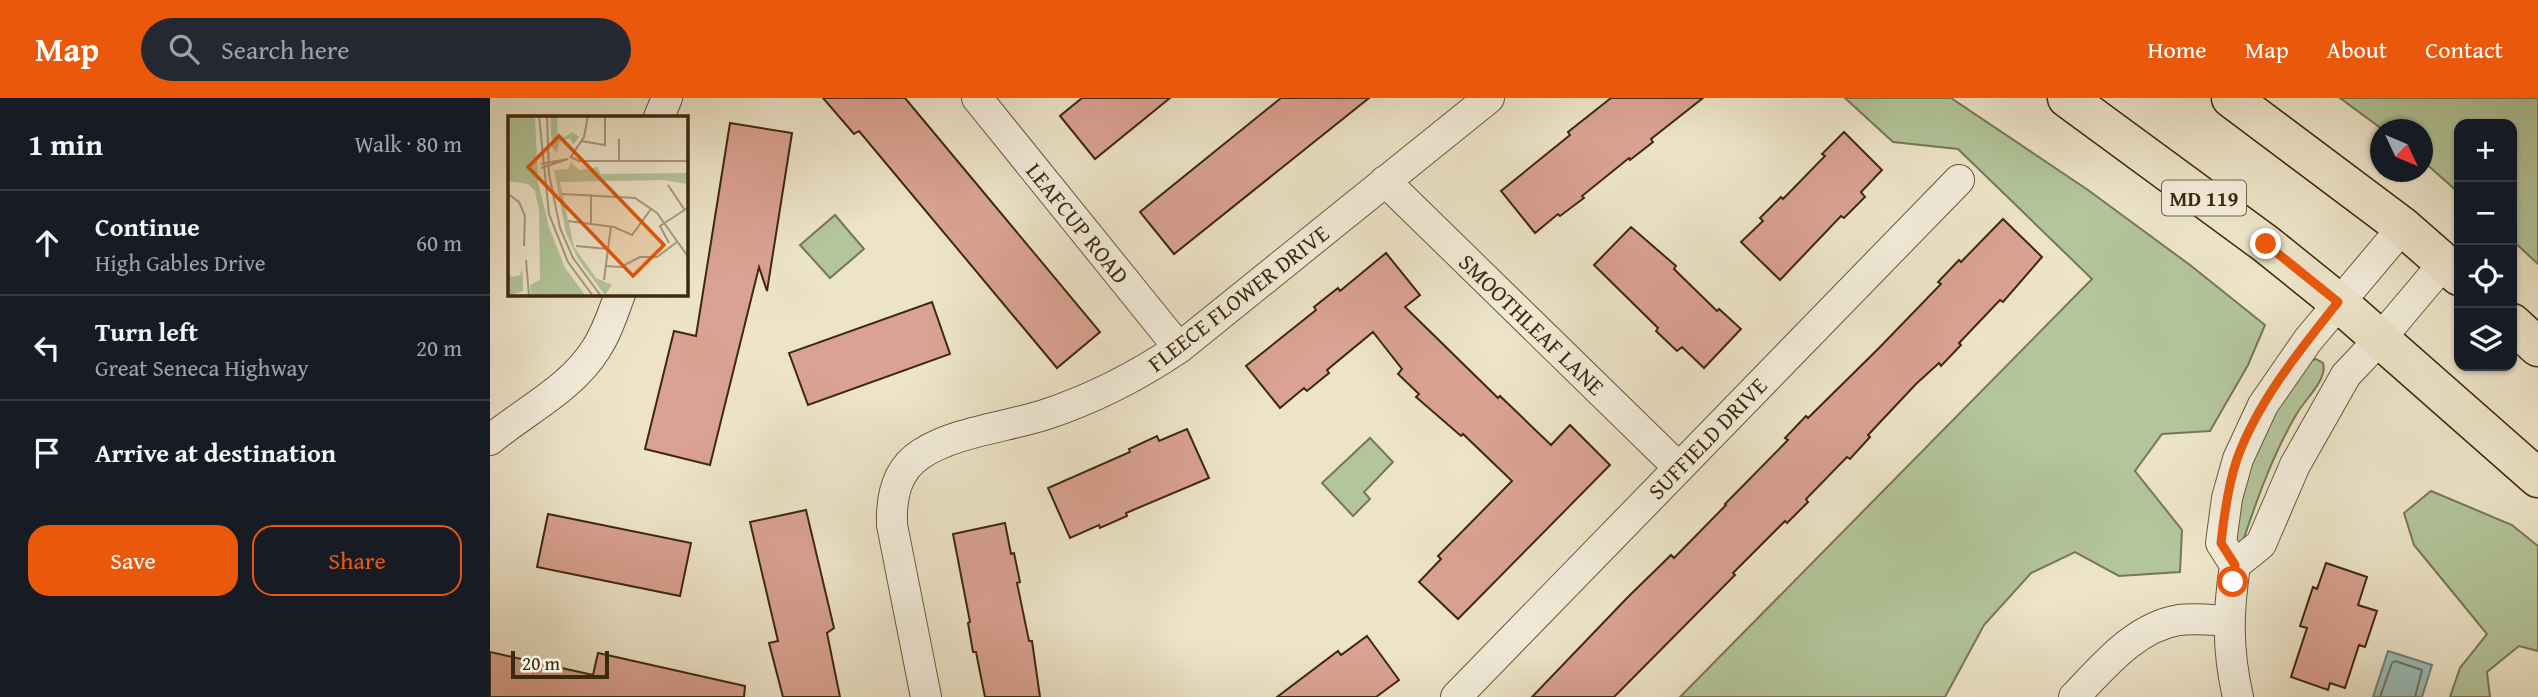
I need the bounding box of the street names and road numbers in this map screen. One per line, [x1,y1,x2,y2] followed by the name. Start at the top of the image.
[1019,155,1137,291] street label: LEAFCUP ROAD
[2162,180,2246,216] road number: MD 119
[1140,217,1336,379] street label: FLEECE FLOWER DRIVE
[1452,246,1612,402] street label: SMOOTHLEAF LANE
[1640,369,1774,507] street label: SUFFIELD DRIVE

